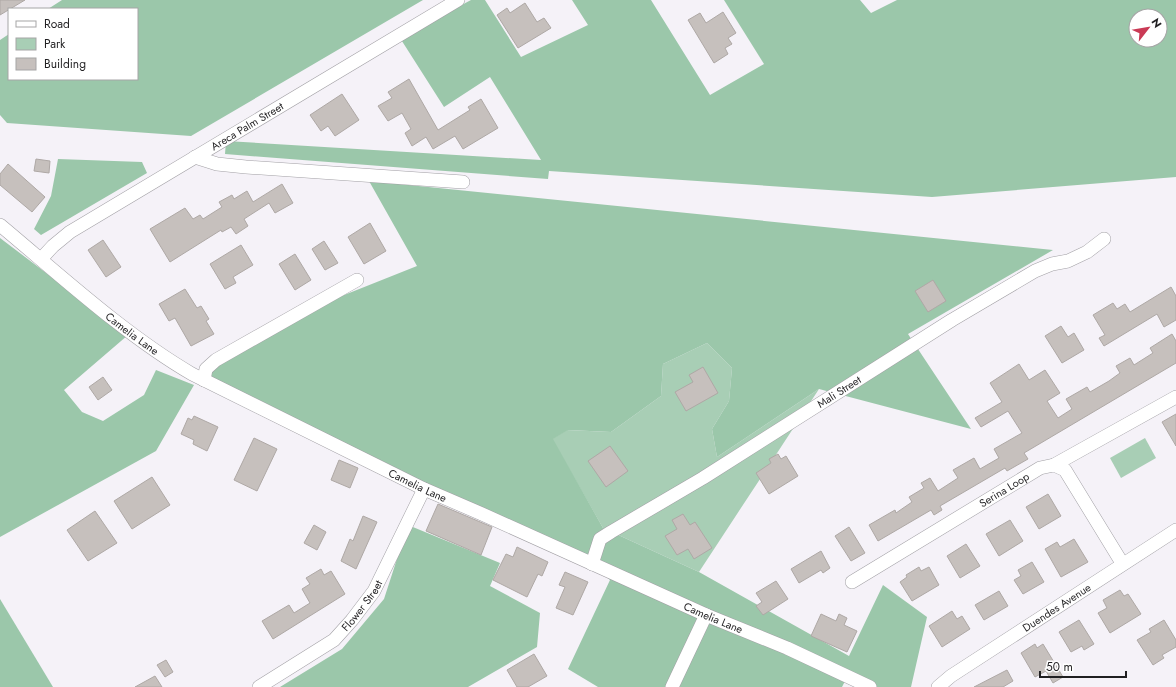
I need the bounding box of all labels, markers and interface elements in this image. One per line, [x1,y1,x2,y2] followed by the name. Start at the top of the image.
[8,8,138,80] legend
[1128,8,1168,48] north arrow
[44,15,70,33] text: Road
[1147,15,1166,31] text: N
[44,35,66,53] text: Park
[44,55,86,73] text: Building
[208,98,287,154] street label: Areca Palm Street
[102,308,162,359] street label: Camelia Lane
[814,372,864,412] street label: Mali Street
[386,465,450,506] street label: Camelia Lane
[976,468,1032,511] street label: Serina Loop
[338,577,386,635] street label: Flower Street
[1019,579,1094,636] street label: Duendes Avenue
[681,598,746,637] street label: Camelia Lane
[1040,653,1126,679] scale bar
[1046,658,1073,676] text: 50 m

